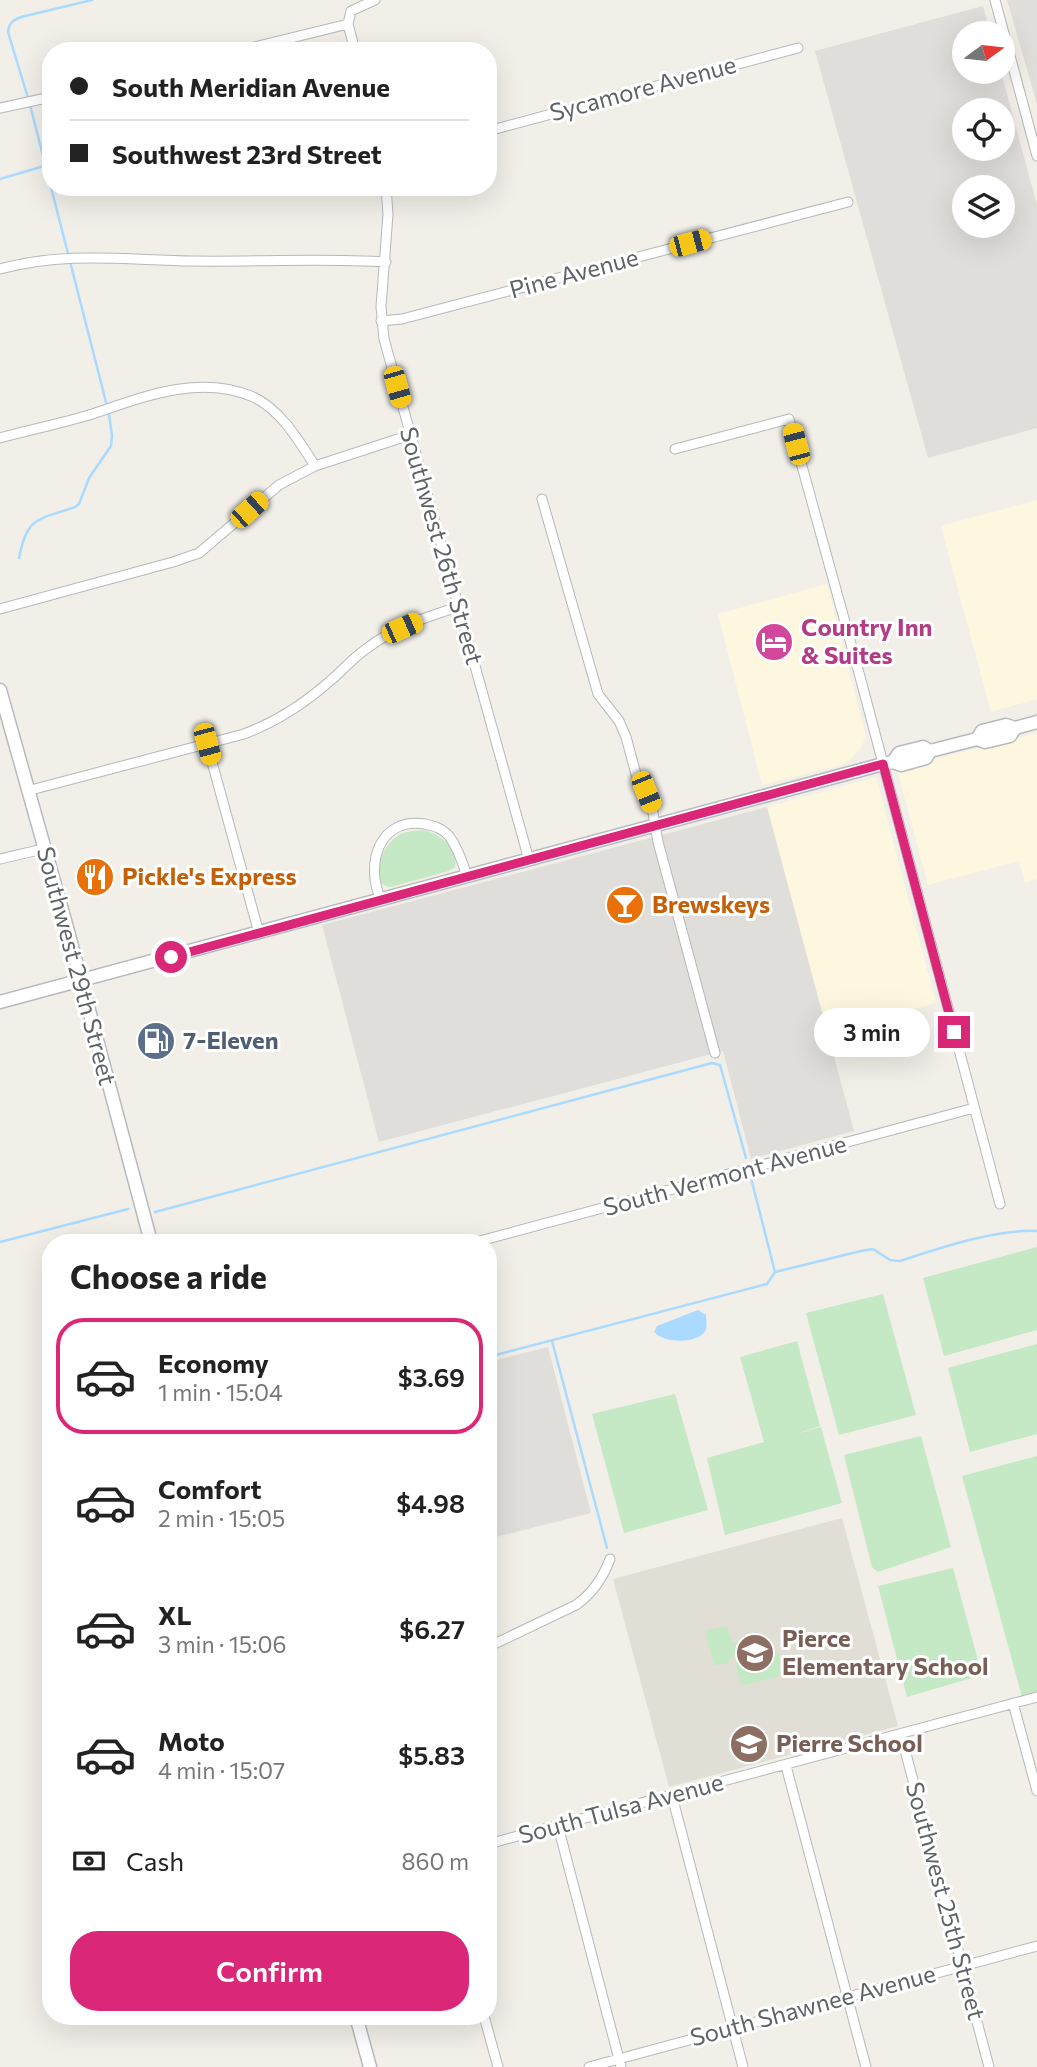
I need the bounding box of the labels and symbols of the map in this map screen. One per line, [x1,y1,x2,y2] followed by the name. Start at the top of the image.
[952,21,1015,84] north arrow
[546,49,739,126] street label: Sycamore Avenue
[667,227,714,259] car
[506,241,641,304] street label: Pine Avenue
[382,364,413,410] car
[781,421,812,467] car
[395,423,490,668] street label: Southwest 26th Street
[227,488,272,532] car
[379,610,426,646] car
[801,612,932,669] place label: Country Inn & Suites
[753,621,795,663] hotel icon: Country Inn & Suites
[192,721,223,767] car
[629,769,664,815] car
[32,843,123,1088] street label: Southwest 29th Street
[74,856,116,898] restaurant icon: Pickle's Express
[122,861,297,890] place label: Pickle's Express
[604,884,646,926] bar icon: Brewskeys
[652,889,770,918] place label: Brewskeys
[155,941,187,973] route start
[814,1007,930,1056] callout: 3 min
[938,1016,970,1048] route end
[135,1020,177,1062] fuel station icon: 7-Eleven
[183,1025,279,1054] place label: 7-Eleven
[600,1128,849,1221] street label: South Vermont Avenue
[782,1623,989,1680] place label: Pierce Elementary School
[734,1632,776,1674] school or university icon: Pierce Elementary School
[728,1723,770,1765] school or university icon: Pierre School
[776,1728,923,1757] place label: Pierre School
[515,1766,726,1849] street label: South Tulsa Avenue
[901,1779,992,2023] street label: Southwest 25th Street
[687,1958,939,2051] street label: South Shawnee Avenue

